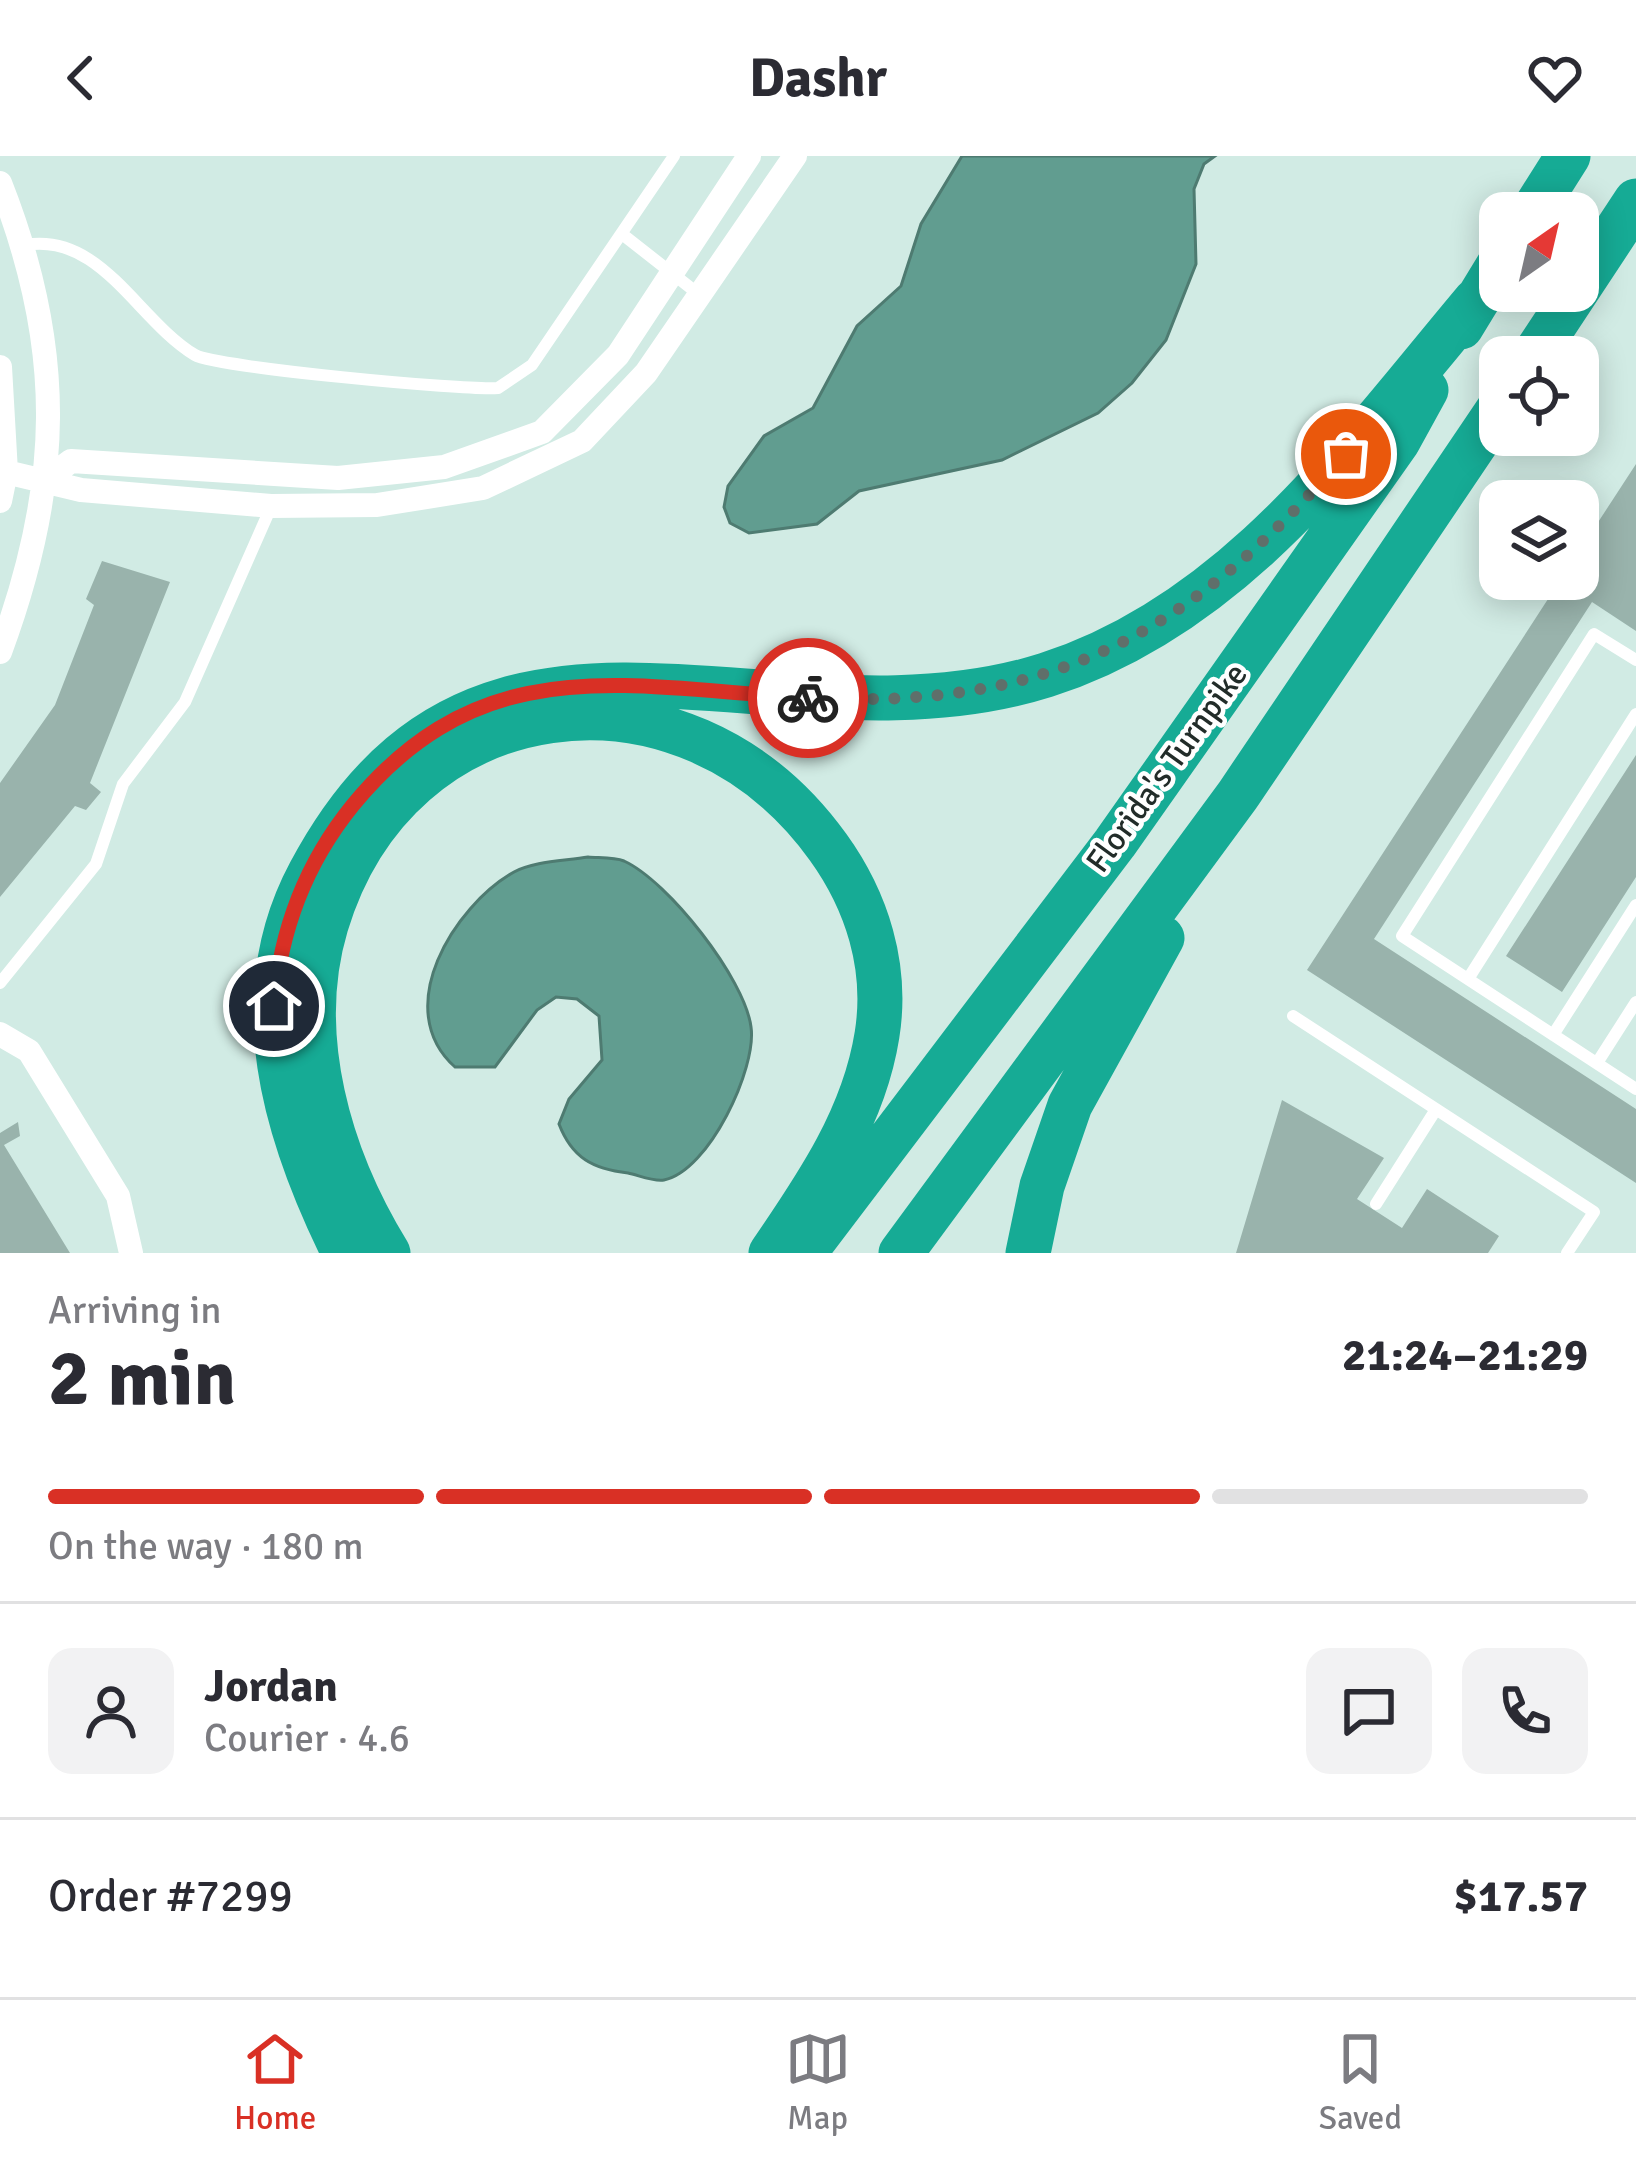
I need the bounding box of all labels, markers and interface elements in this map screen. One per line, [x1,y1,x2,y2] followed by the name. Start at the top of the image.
[48,45,114,111] icon: back
[749,45,887,112] text: Dashr
[1522,45,1588,111] icon: heart
[1479,192,1599,312] north arrow
[1479,192,1599,600] map controls
[1479,336,1599,456] button: locate
[1295,403,1397,505] pin
[1313,421,1379,487] icon: bag
[1479,480,1599,600] button: layers
[748,638,868,758] courier
[1077,655,1257,881] street label: Florida's Turnpike
[775,665,841,731] icon: bike
[223,955,325,1057] pin
[241,973,307,1039] icon: home
[48,1286,222,1334] text: Arriving in
[1342,1328,1588,1383] text: 21:24–21:29
[48,1331,236,1427] text: 2 min
[48,1522,364,1570] text: On the way · 180 m
[48,1648,174,1774] button: person
[1306,1648,1432,1774] button: chat
[1462,1648,1588,1774] button: phone
[204,1659,338,1714] text: Jordan
[204,1714,410,1762] text: Courier · 4.6
[48,1869,293,1924] text: Order #7299
[1454,1869,1588,1924] text: $17.57
[234,2026,316,2139] tab: Home
[785,2026,851,2139] tab: Map
[1319,2026,1402,2139] tab: Saved

